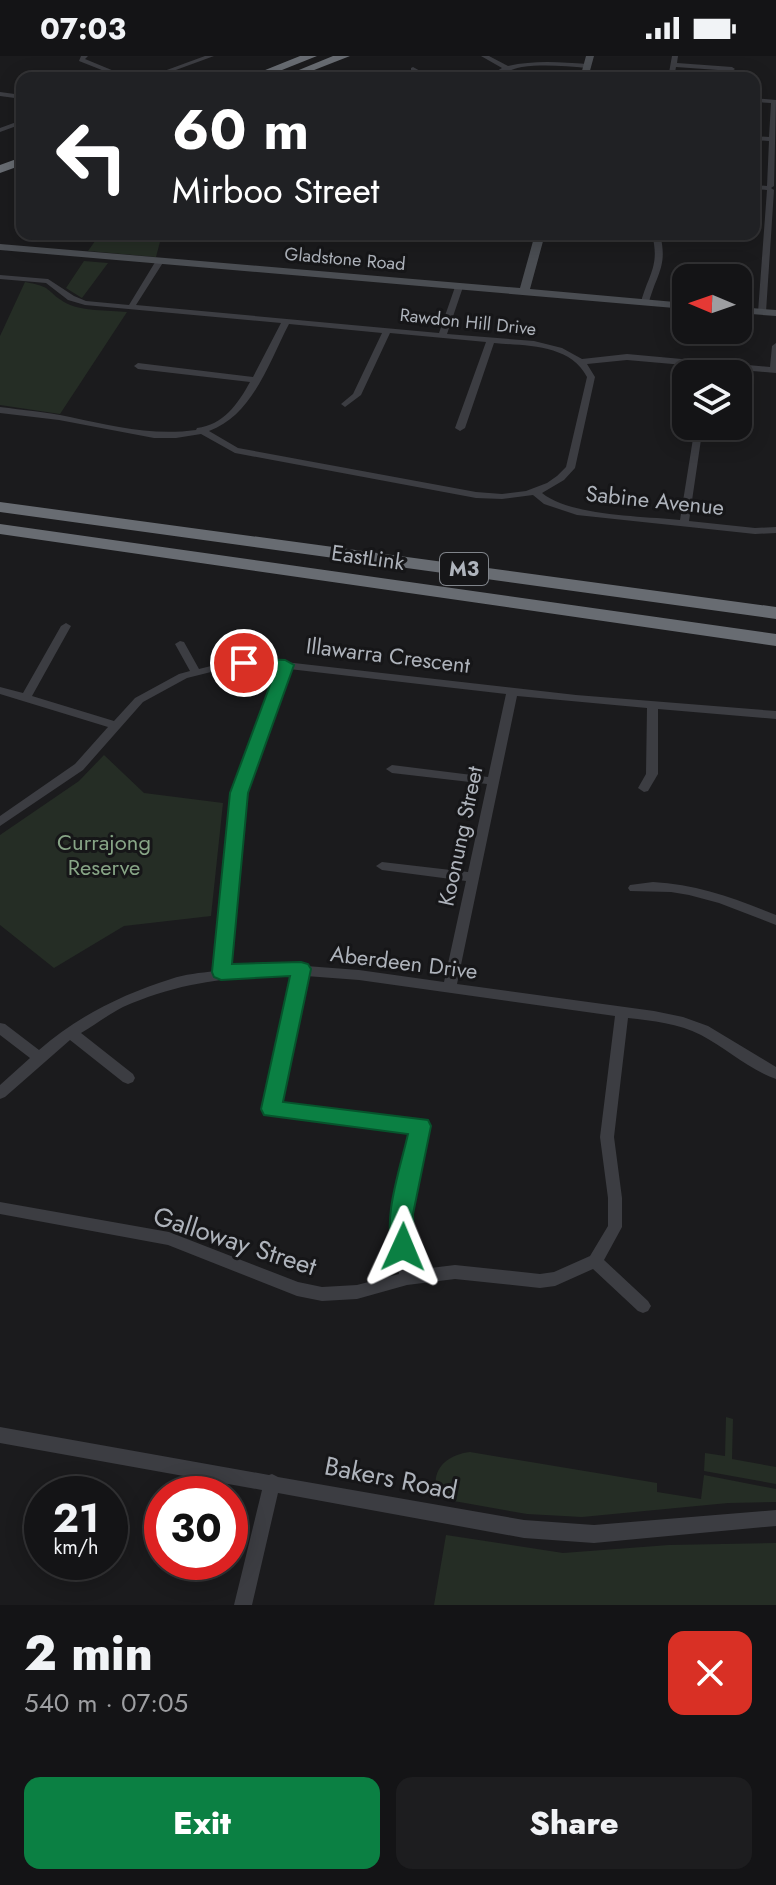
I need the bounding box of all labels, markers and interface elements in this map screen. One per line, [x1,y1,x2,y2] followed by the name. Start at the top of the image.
[40,7,126,50] text: 07:03
[172,89,309,170] text: 60 m
[40,104,144,208] icon: left
[172,164,379,216] text: Mirboo Street
[283,241,407,277] street label: Gladstone Road
[672,264,752,344] north arrow
[672,264,752,440] map controls
[398,302,538,342] street label: Rawdon Hill Drive
[672,360,752,440] button: layers
[584,477,726,523] street label: Sabine Avenue
[329,536,407,578] street label: EastLink
[440,553,488,585] road number: M3
[210,629,278,697] pin
[304,629,473,681] street label: Illawarra Crescent
[222,641,266,685] icon: arrive
[430,762,491,909] street label: Koonung Street
[57,826,151,883] park label: Currajong Reserve
[329,937,479,987] street label: Aberdeen Drive
[148,1197,322,1286] street label: Galloway Street
[361,1205,445,1289] position arrow
[321,1446,461,1510] street label: Bakers Road
[144,1476,248,1580] speed limit sign: 30
[53,1489,99,1547] text: 21
[53,1533,99,1562] text: km/h
[24,1619,153,1688] text: 2 min
[668,1631,752,1715] button: close
[24,1684,188,1722] text: 540 m · 07:05
[24,1777,380,1869] button: Exit
[396,1777,752,1869] button: Share

